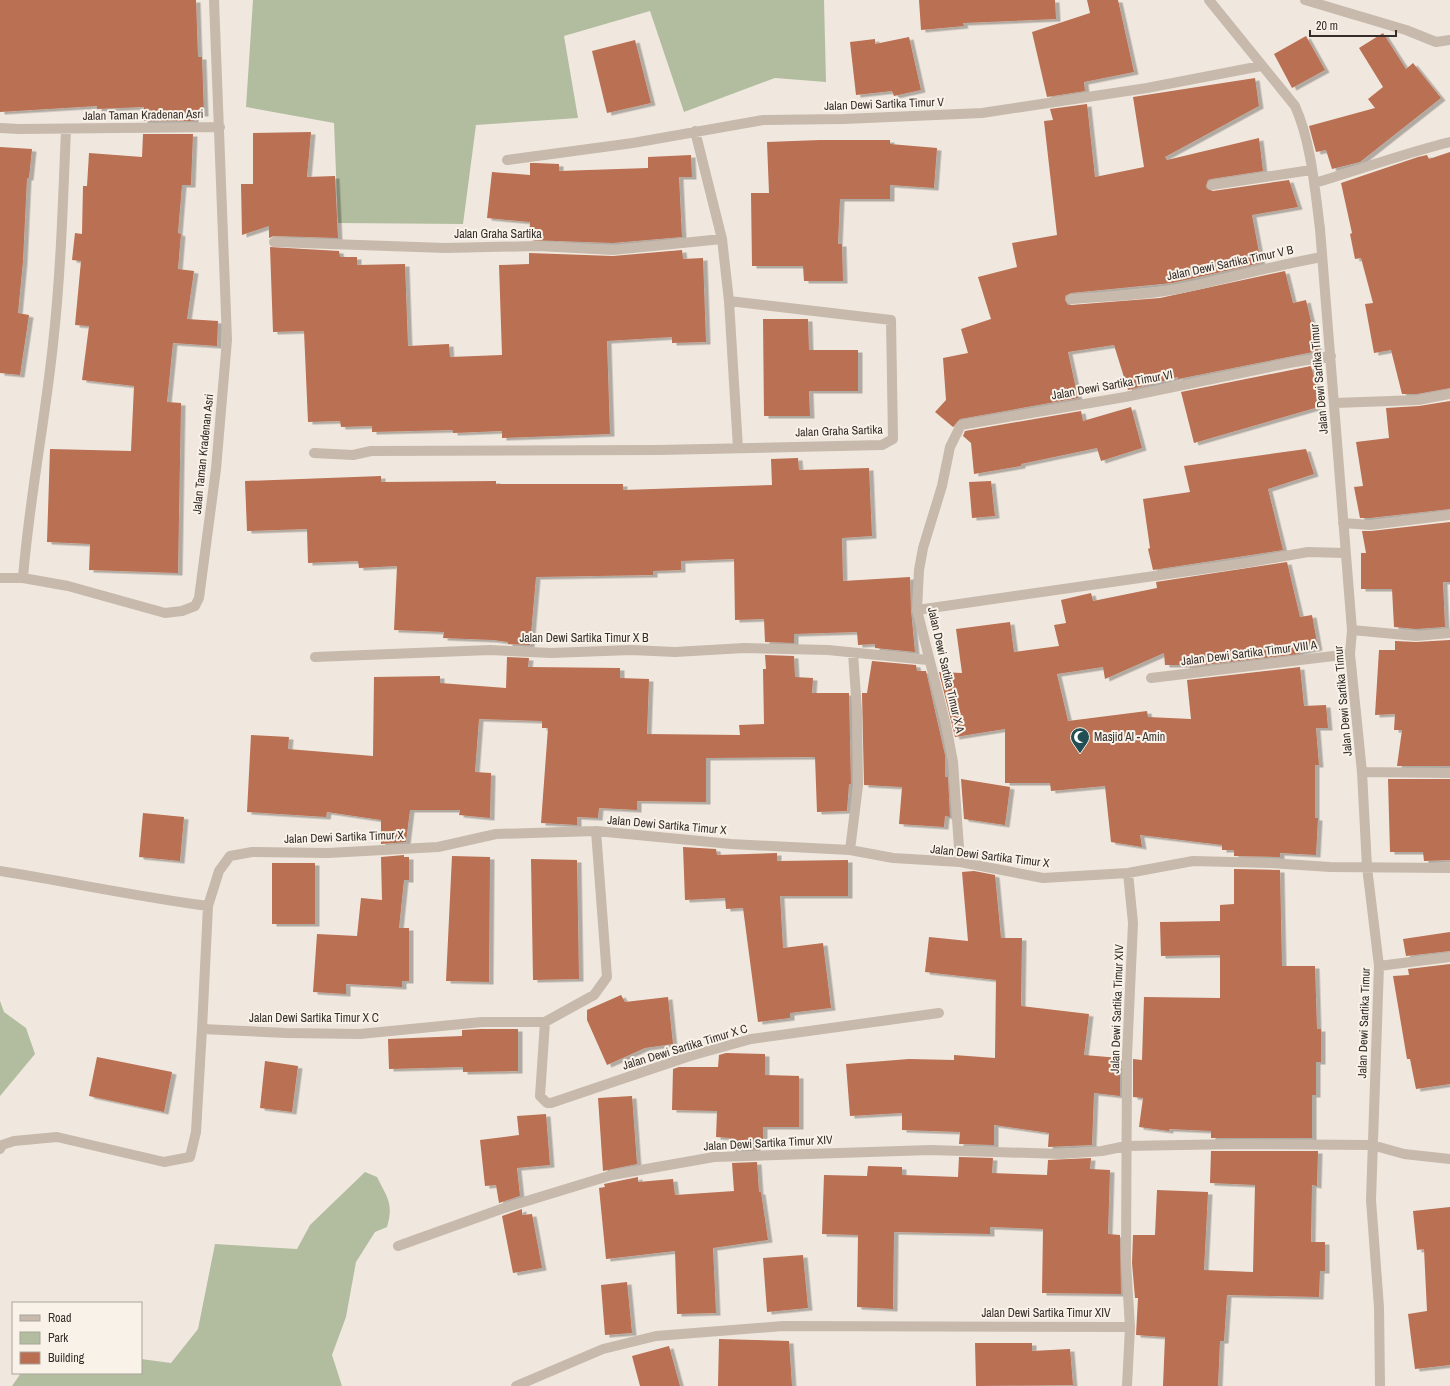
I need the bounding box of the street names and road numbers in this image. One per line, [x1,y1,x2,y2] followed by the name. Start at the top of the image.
[824,94,945,114] street label: Jalan Dewi Sartika Timur V
[82,106,204,124] street label: Jalan Taman Kradenan Asri
[454,226,542,242] street label: Jalan Graha Sartika
[1165,242,1295,284] street label: Jalan Dewi Sartika Timur V B
[1306,322,1332,435] street label: Jalan Dewi Sartika Timur
[1050,366,1174,404] street label: Jalan Dewi Sartika Timur VI
[189,393,217,515] street label: Jalan Taman Kradenan Asri
[795,421,884,441] street label: Jalan Graha Sartika
[924,605,968,735] street label: Jalan Dewi Sartika Timur X A
[519,630,649,646] street label: Jalan Dewi Sartika Timur X B
[1180,637,1318,669] street label: Jalan Dewi Sartika Timur VIII A
[1330,644,1356,757] street label: Jalan Dewi Sartika Timur
[607,812,728,838] street label: Jalan Dewi Sartika Timur X
[284,827,405,847] street label: Jalan Dewi Sartika Timur X
[930,841,1051,871] street label: Jalan Dewi Sartika Timur X
[1107,944,1127,1074] street label: Jalan Dewi Sartika Timur XIV
[1354,967,1374,1079] street label: Jalan Dewi Sartika Timur
[249,1010,379,1026] street label: Jalan Dewi Sartika Timur X C
[621,1020,749,1074] street label: Jalan Dewi Sartika Timur X C
[703,1132,833,1154] street label: Jalan Dewi Sartika Timur XIV
[981,1305,1111,1321] street label: Jalan Dewi Sartika Timur XIV

